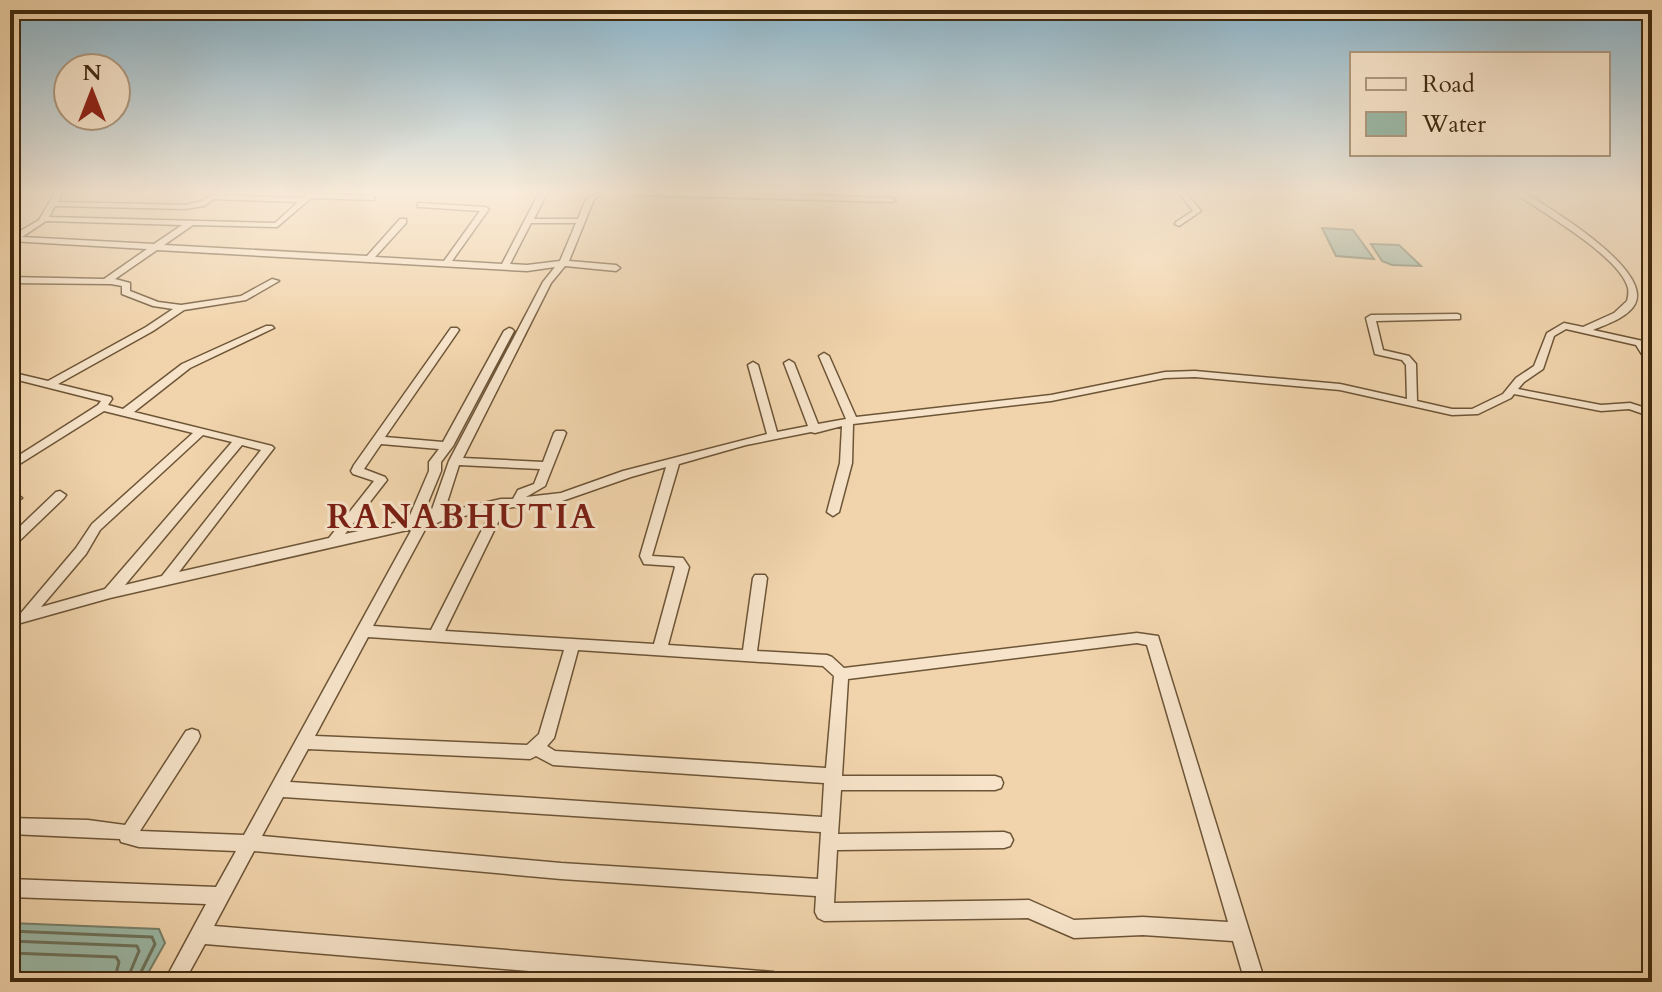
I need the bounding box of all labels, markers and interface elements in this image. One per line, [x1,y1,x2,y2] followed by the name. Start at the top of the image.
[52,52,132,132] north arrow
[1350,52,1610,156] legend
[82,58,102,88] text: N
[1422,68,1475,101] text: Road
[1421,108,1486,141] text: Water
[327,494,597,540] district label: RANABHUTIA

